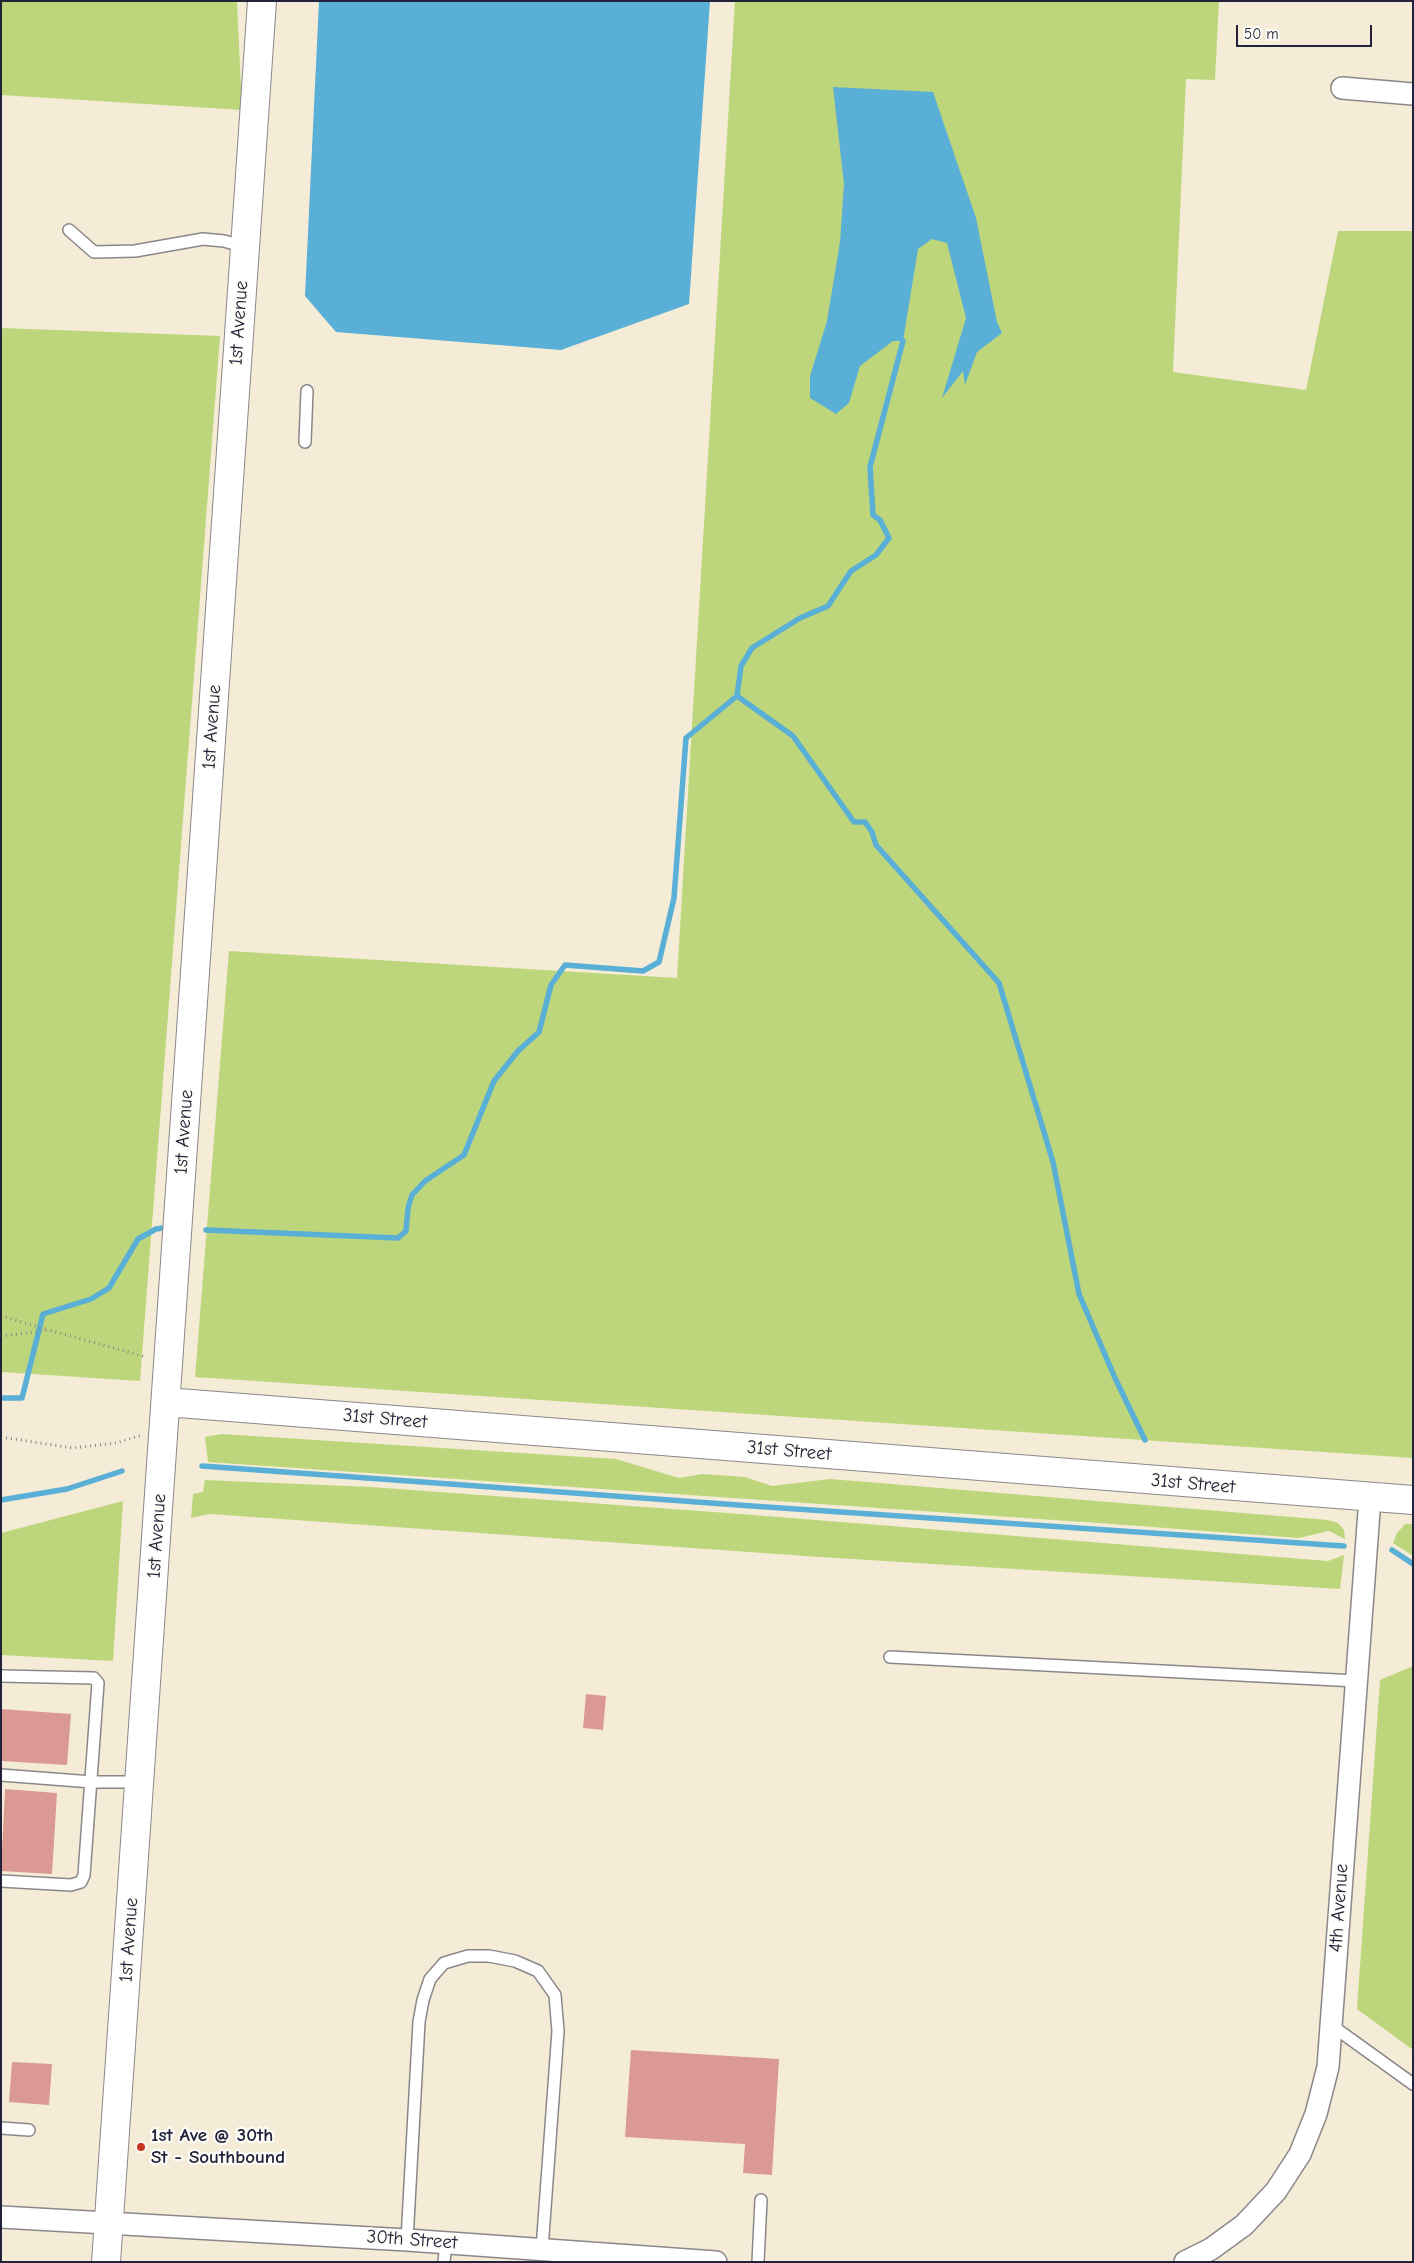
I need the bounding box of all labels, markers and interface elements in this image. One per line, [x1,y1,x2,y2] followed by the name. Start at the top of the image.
[1239,15,1375,47] scale bar
[1244,25,1279,43] text: 50 m
[225,280,253,366] street label: 1st Avenue
[198,684,226,770] street label: 1st Avenue
[170,1089,198,1175] street label: 1st Avenue
[342,1404,428,1434] street label: 31st Street
[746,1436,832,1466] street label: 31st Street
[1150,1469,1236,1499] street label: 31st Street
[143,1493,171,1579] street label: 1st Avenue
[1325,1863,1353,1953] street label: 4th Avenue
[115,1897,143,1983] street label: 1st Avenue
[151,2125,285,2169] place label: 1st Ave @ 30th St - Southbound
[135,2141,147,2153] marker: 1st Ave @ 30th St - Southbound
[366,2225,458,2255] street label: 30th Street

